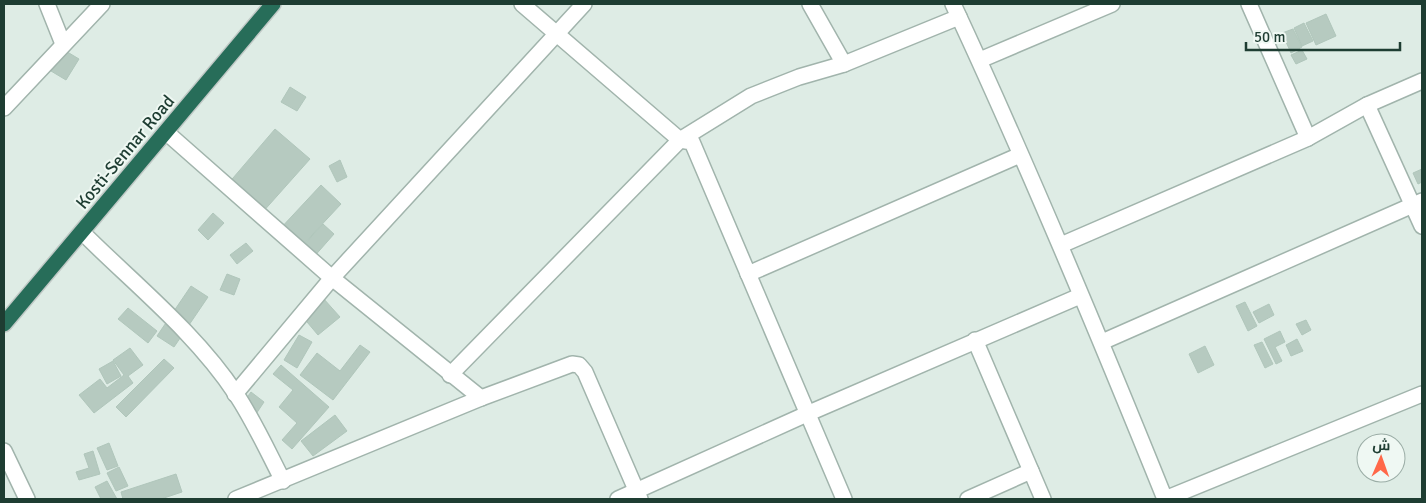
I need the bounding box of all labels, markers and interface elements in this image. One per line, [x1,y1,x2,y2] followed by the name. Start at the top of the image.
[1246,20,1400,52] scale bar
[1254,28,1285,46] text: 50 m
[71,90,179,214] street label: Kosti-Sennar Road
[1356,433,1406,483] north arrow
[1372,437,1391,454] text: ش

